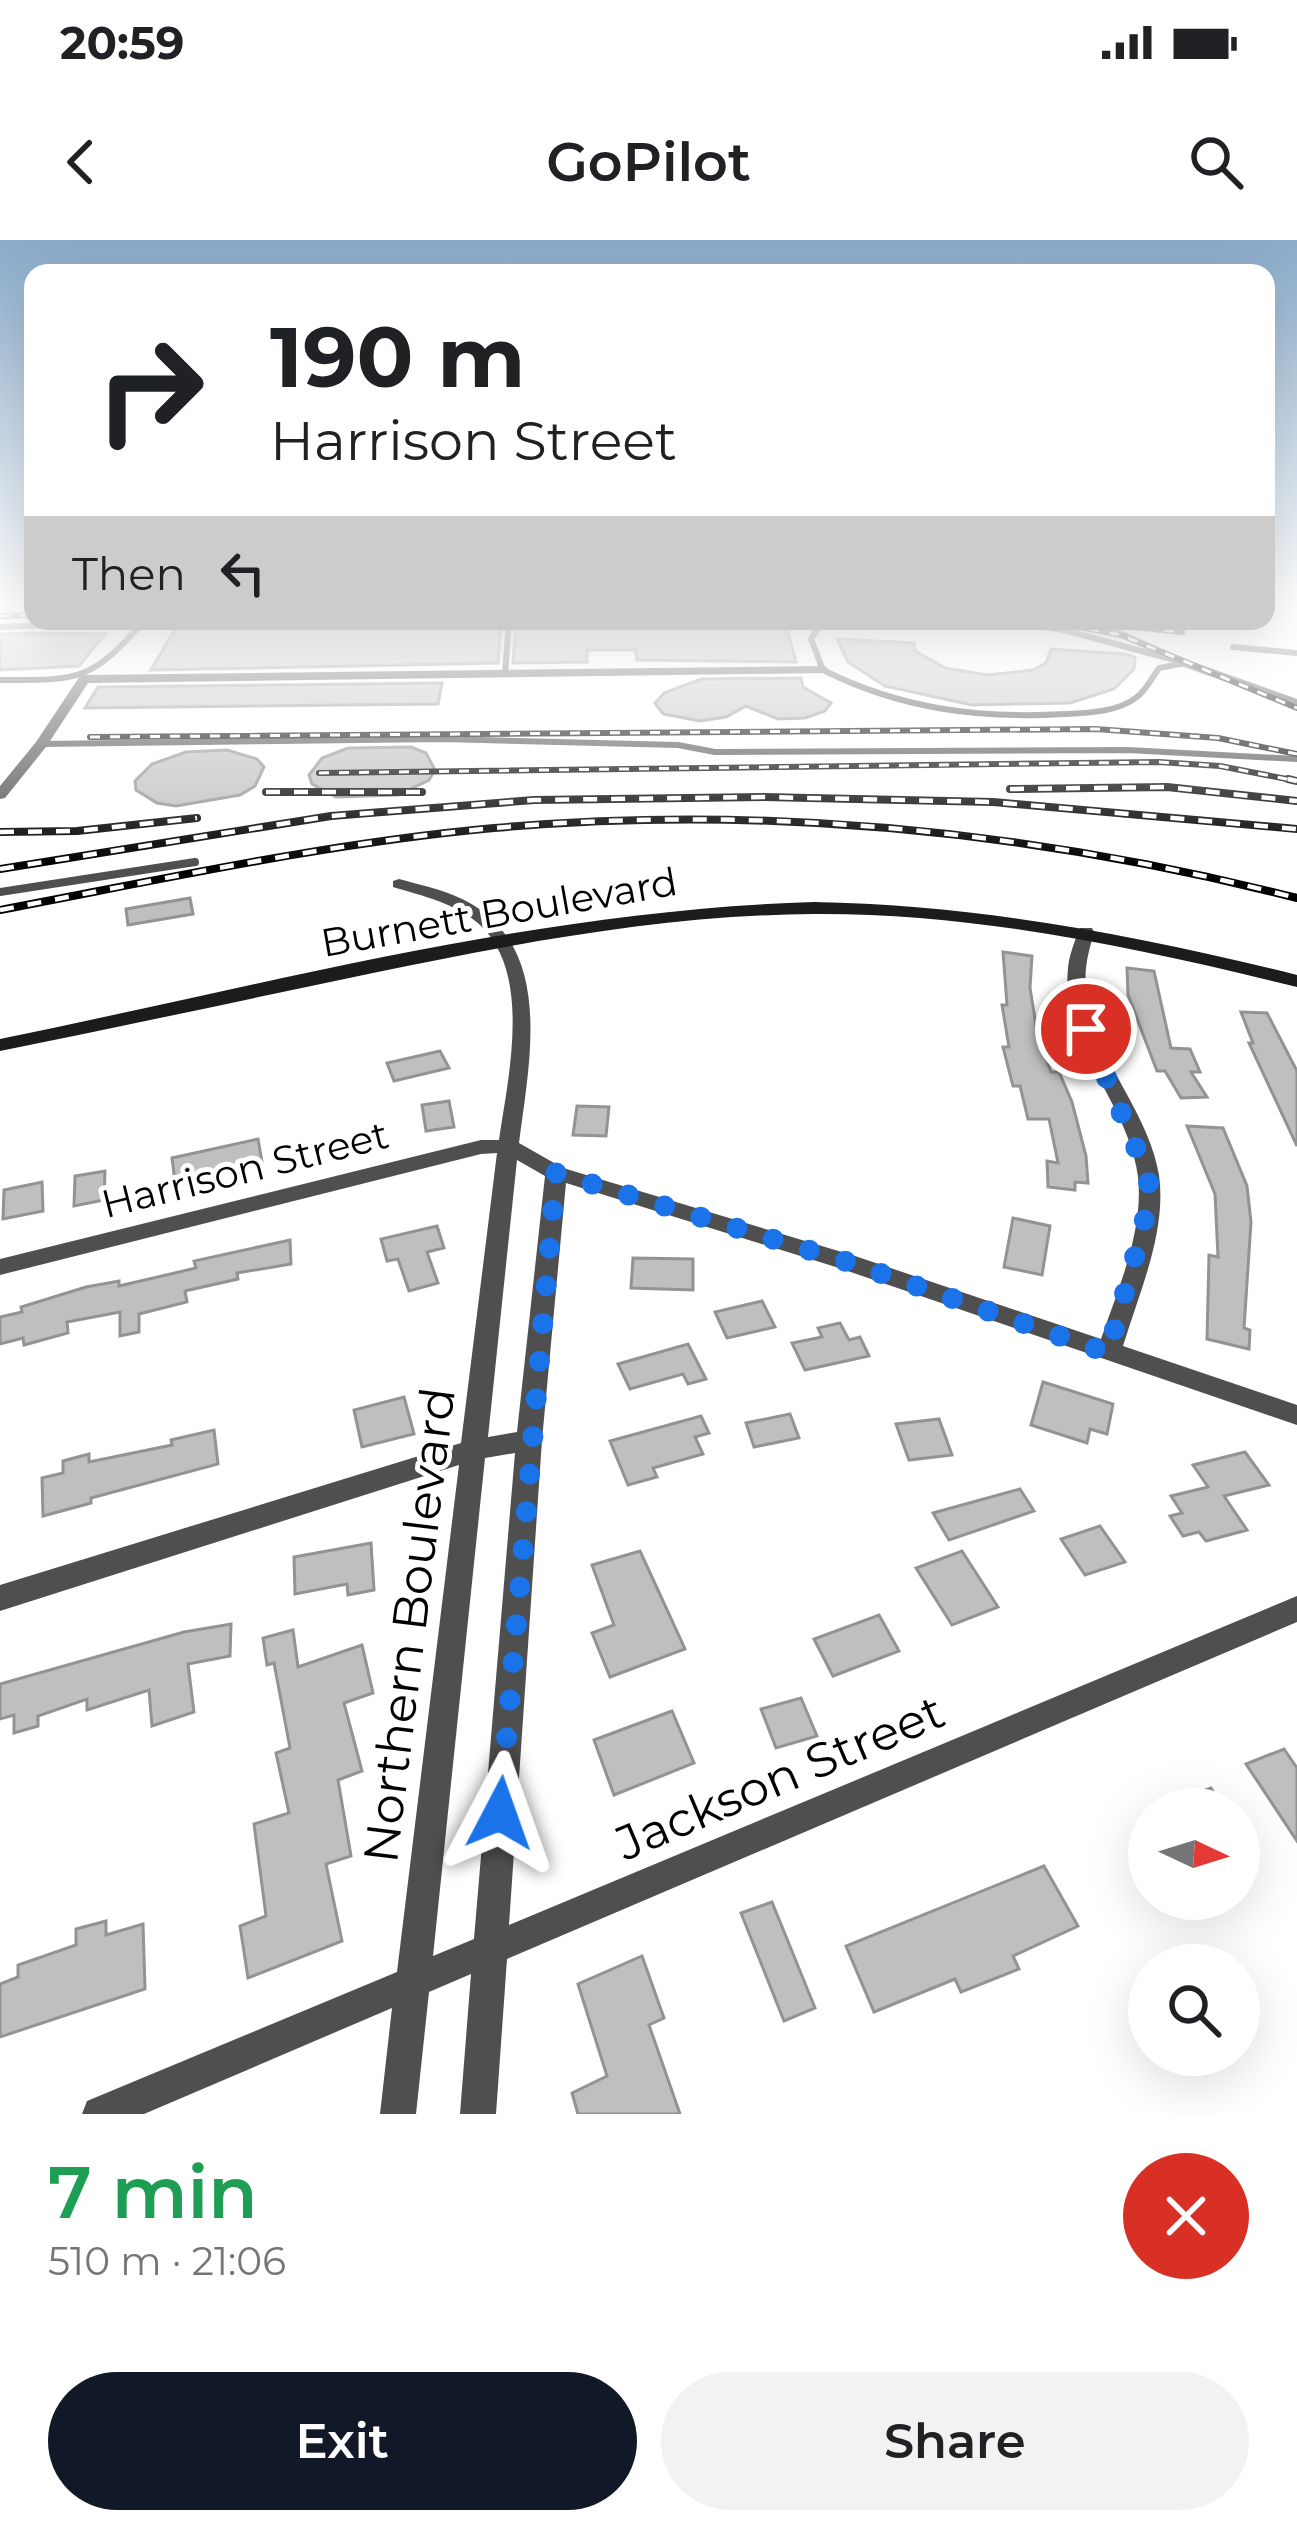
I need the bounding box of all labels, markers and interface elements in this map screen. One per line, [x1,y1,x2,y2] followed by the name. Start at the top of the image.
[60,15,184,70] text: 20:59
[48,129,114,195] icon: back
[546,129,751,195] text: GoPilot
[1183,129,1249,195] icon: search
[270,306,525,408] text: 190 m
[72,312,228,468] icon: right
[270,408,677,474] text: Harrison Street
[210,540,276,606] icon: left
[72,546,186,601] text: Then
[317,857,681,967] street label: Burnett Boulevard
[1035,978,1137,1080] pin
[1053,996,1119,1062] icon: arrive
[97,1110,393,1228] street label: Harrison Street
[351,1384,467,1866] street label: Northern Boulevard
[606,1682,953,1873] street label: Jackson Street
[437,1750,563,1876] position arrow
[1128,1788,1260,1920] north arrow
[1128,1788,1260,2076] map controls
[1128,1944,1260,2076] button: search
[48,2148,258,2236] text: 7 min
[1123,2153,1249,2279] button: close
[48,2237,286,2285] text: 510 m · 21:06
[48,2372,637,2510] button: Exit
[661,2372,1249,2510] button: Share

